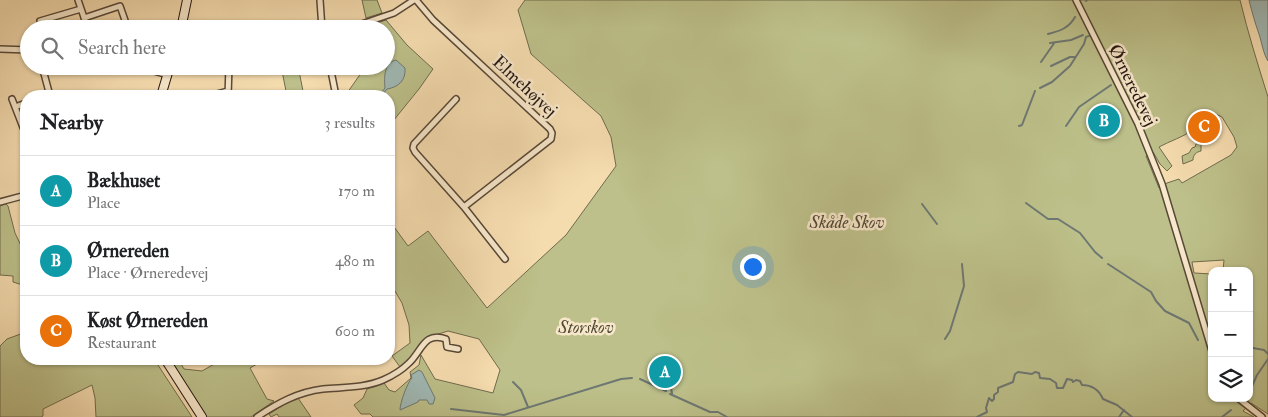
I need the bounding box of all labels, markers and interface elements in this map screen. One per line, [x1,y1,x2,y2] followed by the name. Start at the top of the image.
[20,20,395,75] search box
[38,34,66,62] icon: search
[78,36,166,60] text: Search here
[1103,41,1162,130] street label: Ørneredevej
[487,50,562,122] street label: Elmehøjvej
[1088,102,1120,140] pin: B
[1188,108,1220,146] pin: C
[40,109,103,136] text: Nearby
[324,113,375,133] text: 3 results
[87,169,160,193] text: Bækhuset
[51,181,61,201] text: A
[338,181,375,201] text: 170 m
[87,193,120,213] text: Place
[809,211,885,234] park label: Skåde Skov
[87,239,169,263] text: Ørnereden
[51,251,61,271] text: B
[335,251,375,271] text: 480 m
[740,254,766,280] your location
[87,263,208,283] text: Place · Ørneredevej
[1208,267,1253,402] map controls
[1208,267,1253,312] button: +
[87,309,208,333] text: Køst Ørnereden
[1208,312,1253,357] button: −
[557,316,614,339] park label: Storskov
[50,321,62,341] text: C
[335,321,375,341] text: 600 m
[87,333,156,353] text: Restaurant
[649,353,681,391] pin: A
[1208,357,1253,402] button: layers

